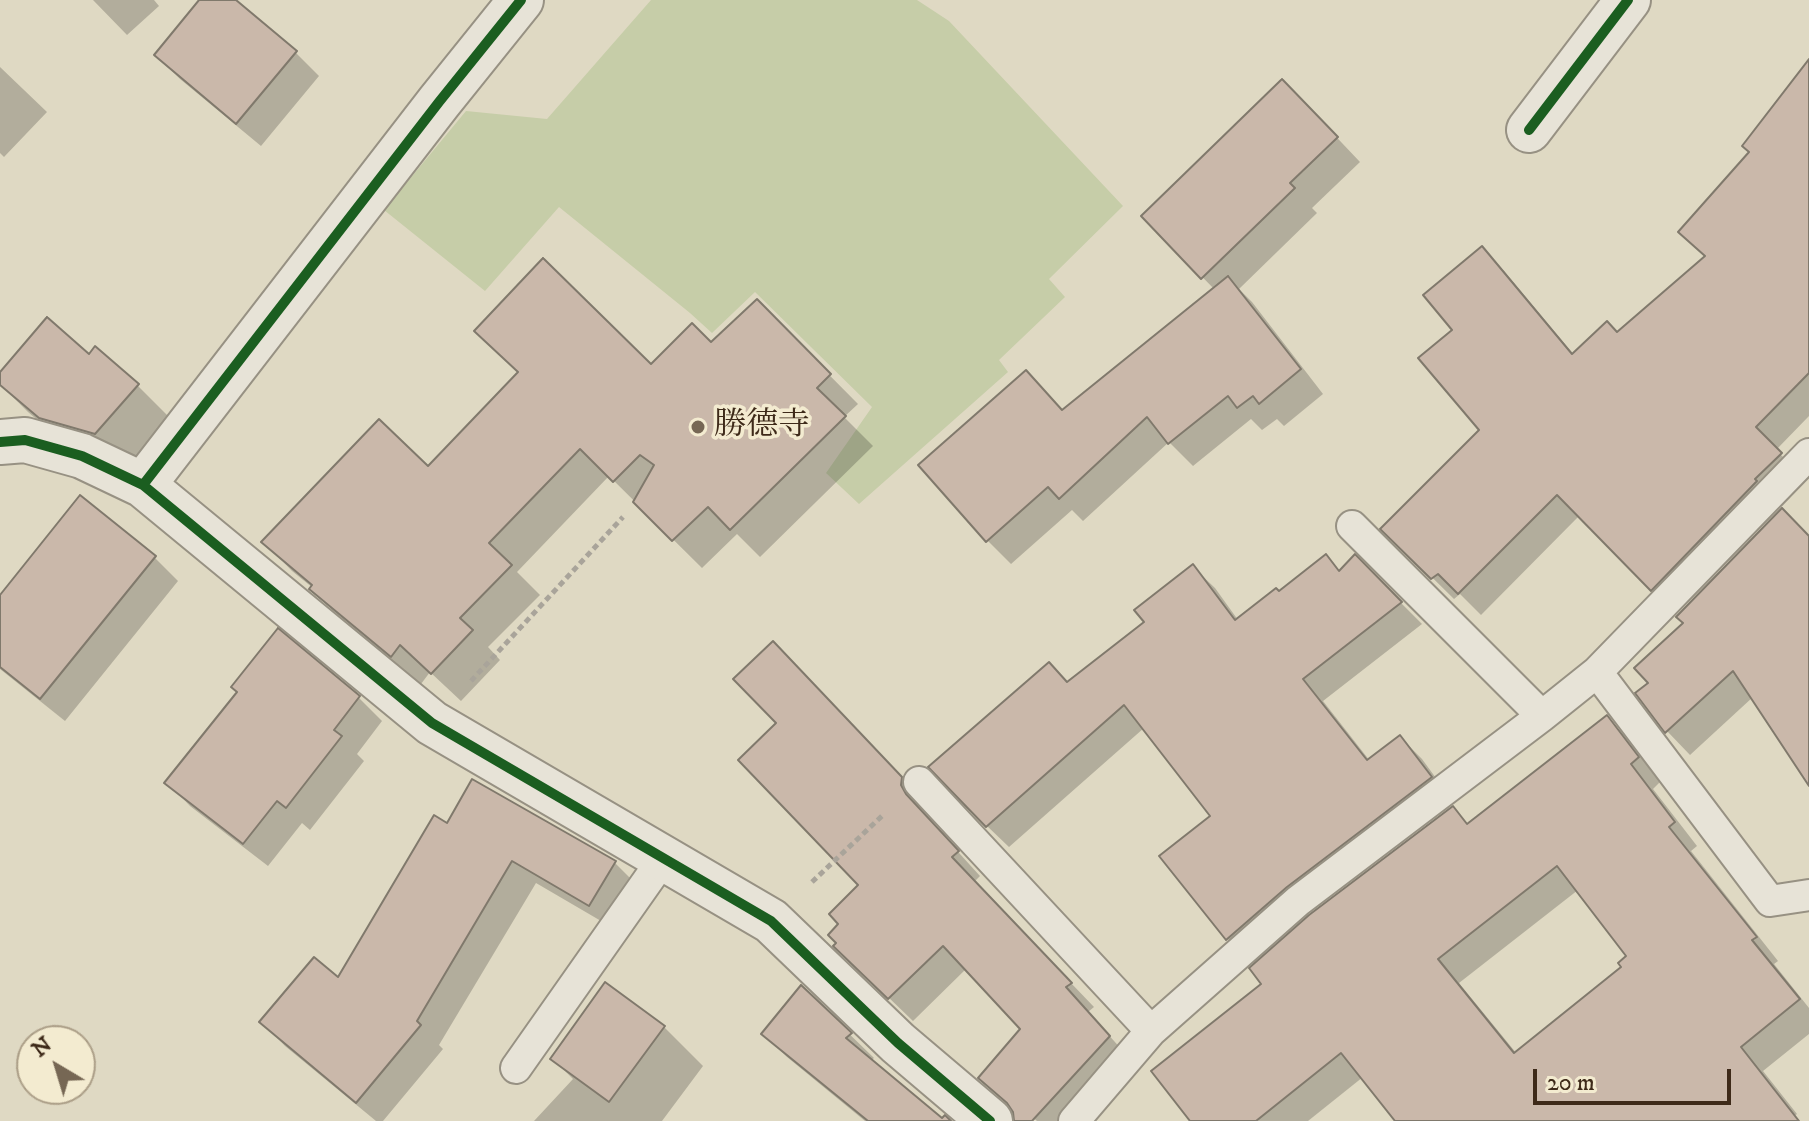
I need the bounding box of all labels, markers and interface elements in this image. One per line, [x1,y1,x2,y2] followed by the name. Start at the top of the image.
[714,408,810,446] place label: 勝德寺
[689,418,707,436] marker: 勝德寺
[16,1025,96,1105] north arrow
[27,1031,58,1063] text: N
[1537,1053,1735,1103] scale bar
[1547,1068,1595,1098] text: 20 m

